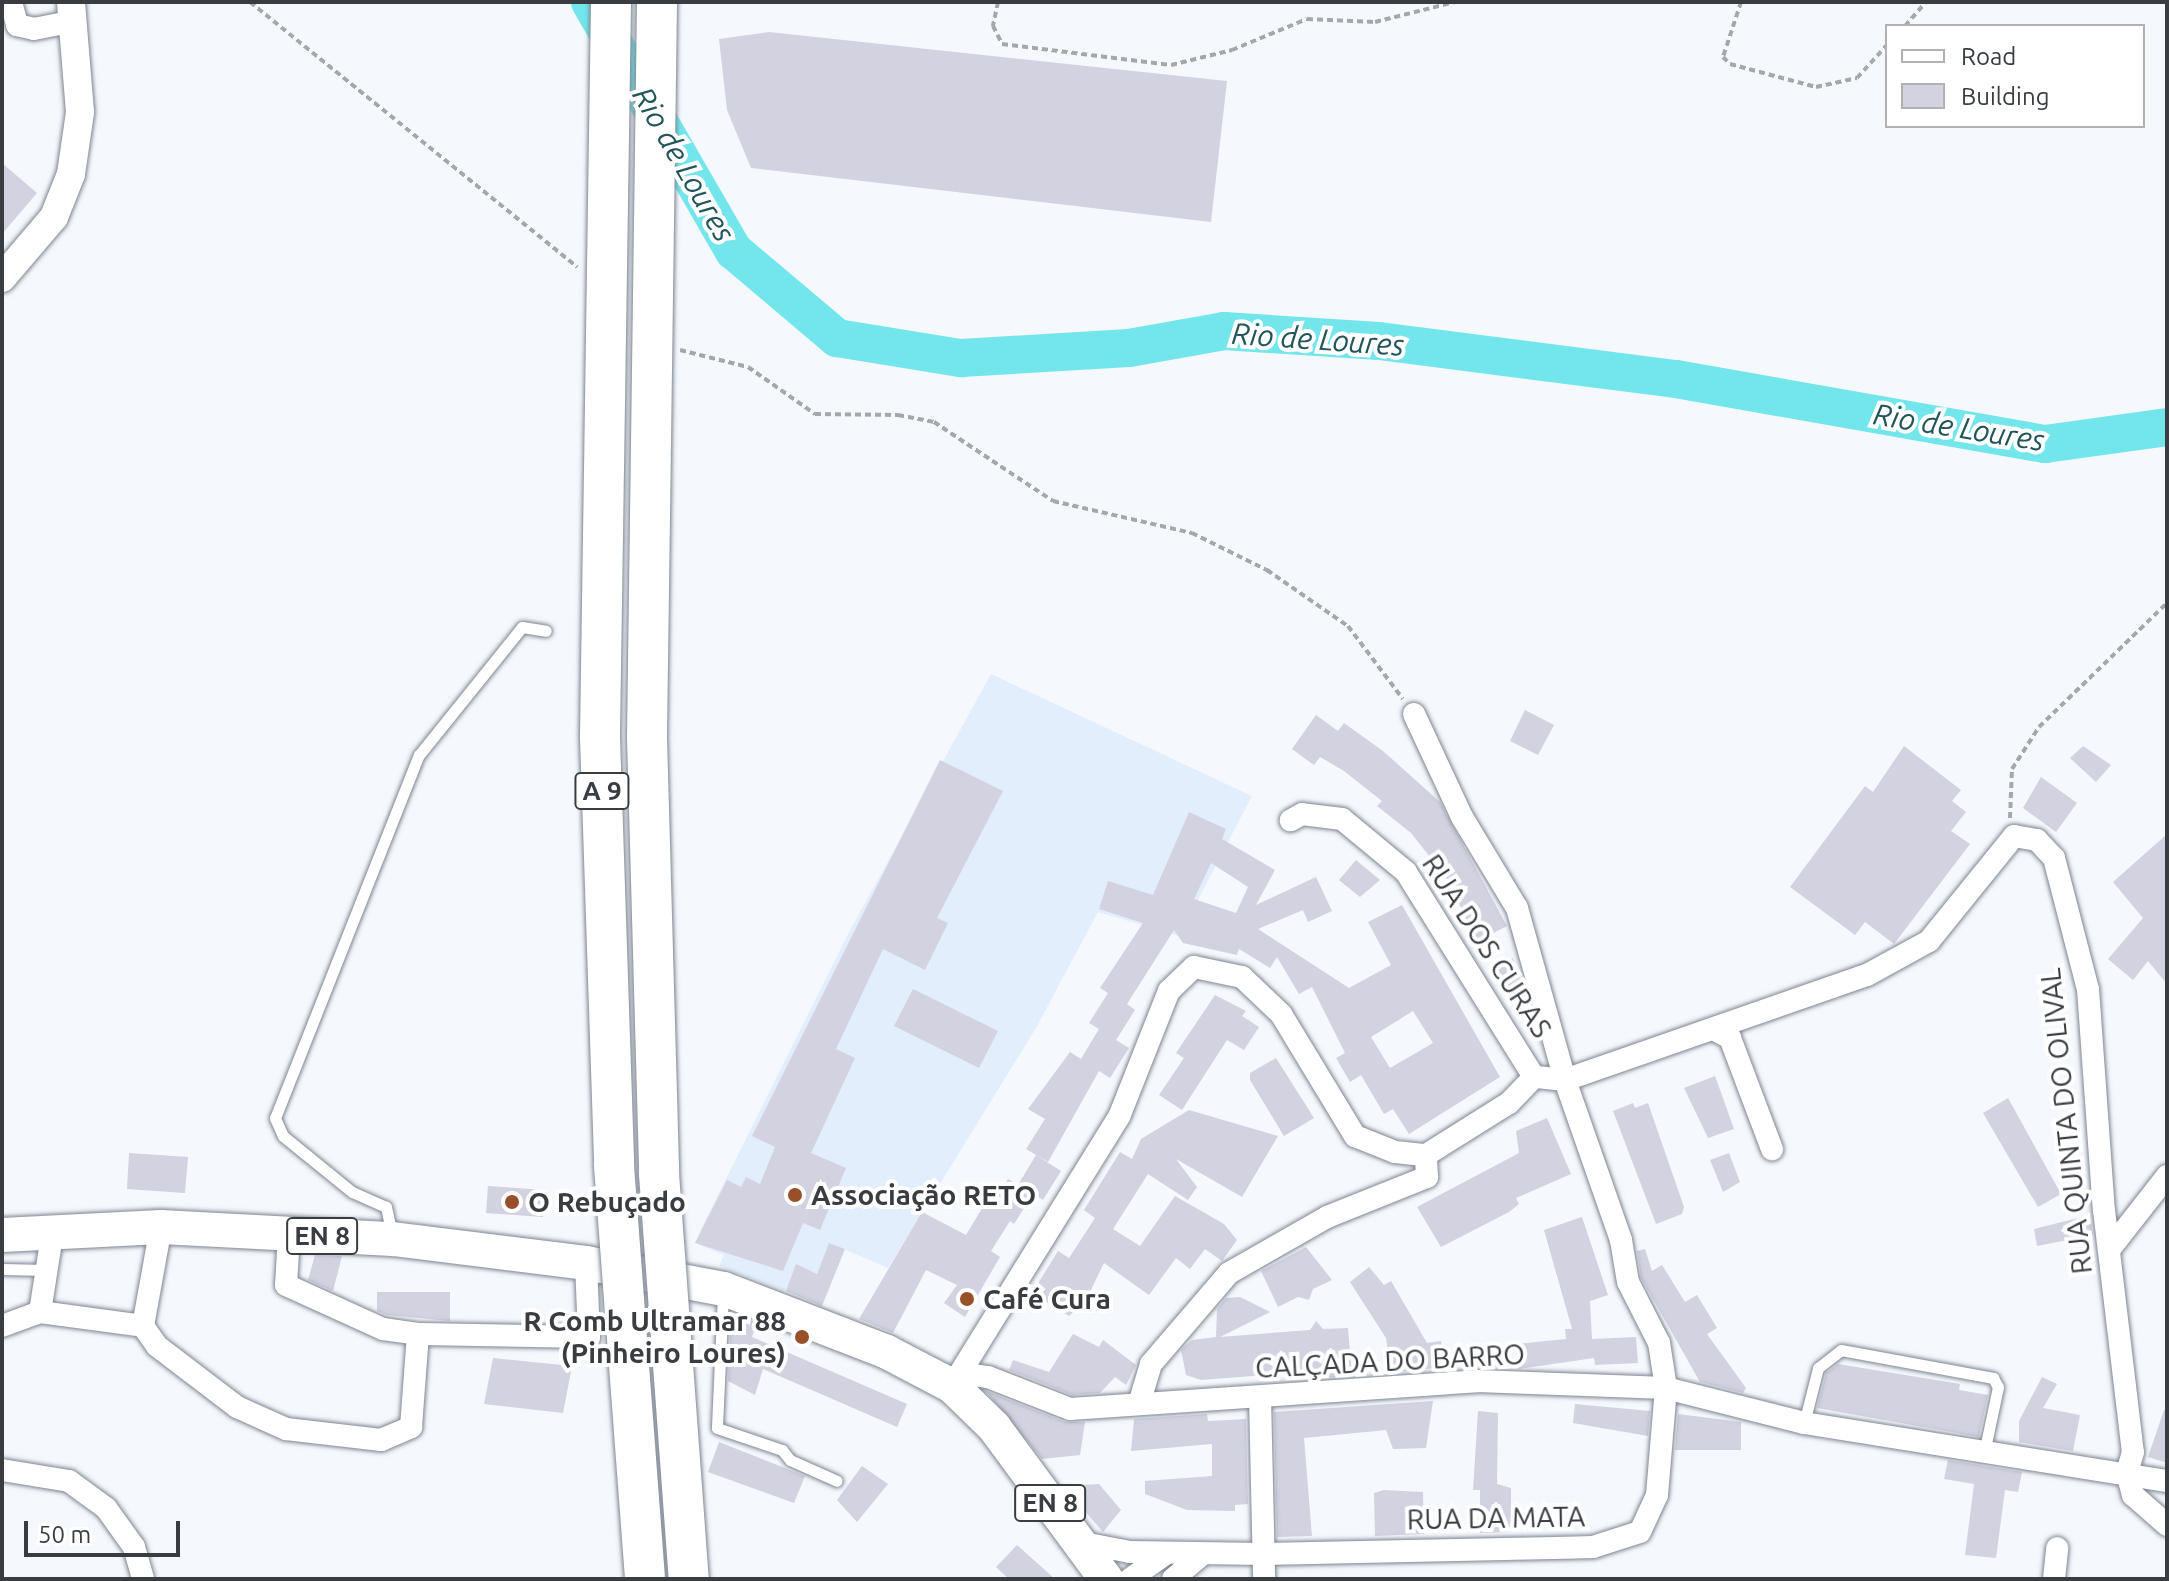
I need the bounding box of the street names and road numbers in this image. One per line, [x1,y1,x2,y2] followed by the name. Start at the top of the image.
[574,769,630,813] road number: A 9
[1415,848,1559,1044] street label: RUA DOS CURAS
[2033,966,2099,1276] street label: RUA QUINTA DO OLIVAL
[286,1214,358,1258] road number: EN 8
[1254,1337,1526,1385] street label: CALÇADA DO BARRO
[1014,1481,1086,1525] road number: EN 8
[1406,1500,1586,1536] street label: RUA DA MATA

